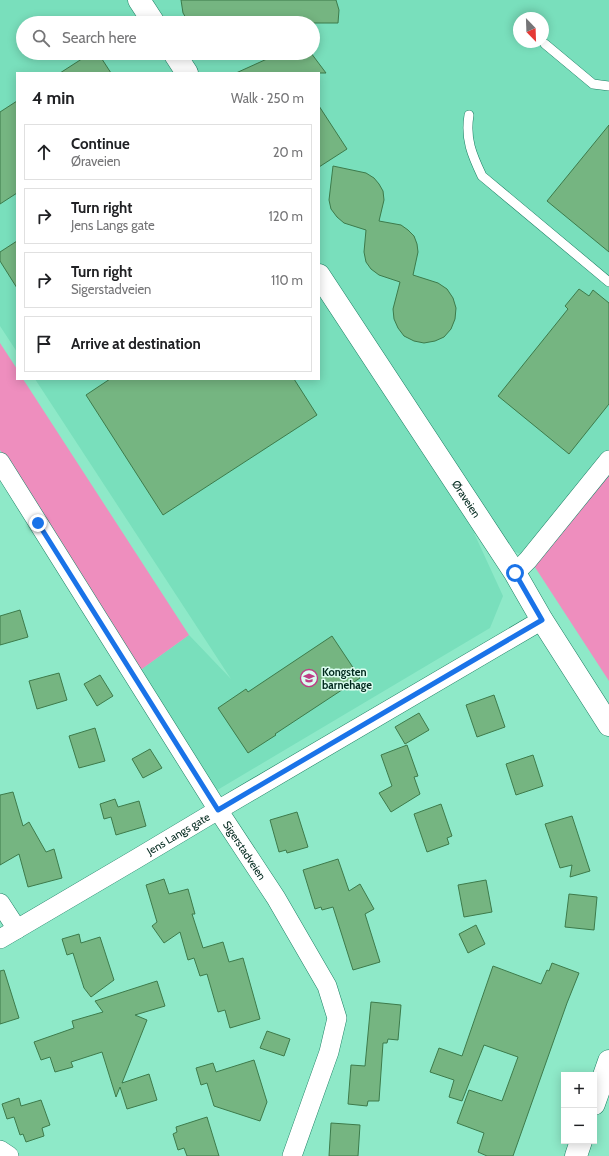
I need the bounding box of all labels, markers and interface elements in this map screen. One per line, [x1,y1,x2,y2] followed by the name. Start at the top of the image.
[513,12,549,48] north arrow
[16,16,320,60] search box
[30,27,52,49] icon: search
[62,29,137,47] text: Search here
[32,88,75,108] text: 4 min
[231,90,304,106] text: Walk · 250 m
[71,135,130,153] text: Continue
[33,141,55,163] icon: ahead
[273,144,303,160] text: 20 m
[71,153,121,169] text: Øraveien
[71,199,132,217] text: Turn right
[33,205,55,227] icon: right
[269,208,303,224] text: 120 m
[71,217,155,233] text: Jens Langs gate
[71,263,132,281] text: Turn right
[33,269,55,291] icon: right
[271,272,303,288] text: 110 m
[71,281,151,297] text: Sigerstadveien
[33,333,55,355] icon: arrive
[71,335,201,353] text: Arrive at destination
[449,478,484,520] street label: Øraveien
[29,514,47,532] route end
[506,564,524,582] route start
[322,665,372,692] place label: Kongsten barnehage
[299,668,319,688] school or university icon: Kongsten barnehage
[143,809,213,858] street label: Jens Langs gate
[220,818,269,883] street label: Sigerstadveien
[561,1072,597,1144] map controls
[561,1072,597,1108] button: +
[561,1108,597,1144] button: −

